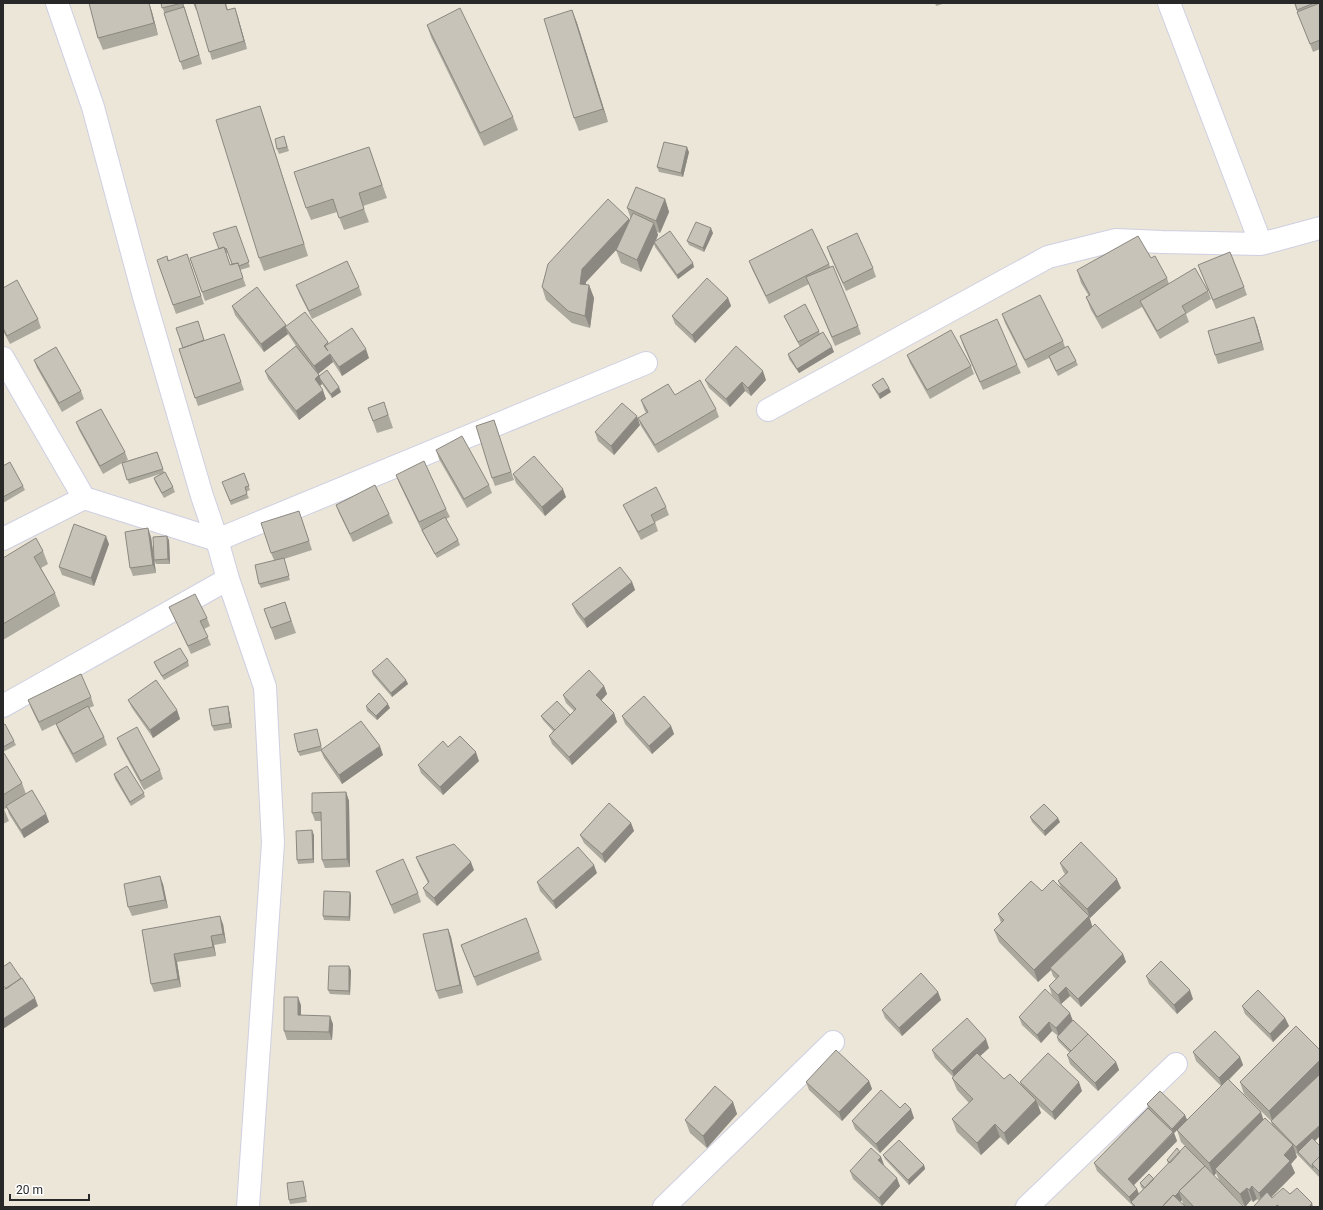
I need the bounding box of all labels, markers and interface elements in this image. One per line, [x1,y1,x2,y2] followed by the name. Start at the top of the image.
[10,1176,89,1202] scale bar
[16,1183,43,1197] text: 20 m

